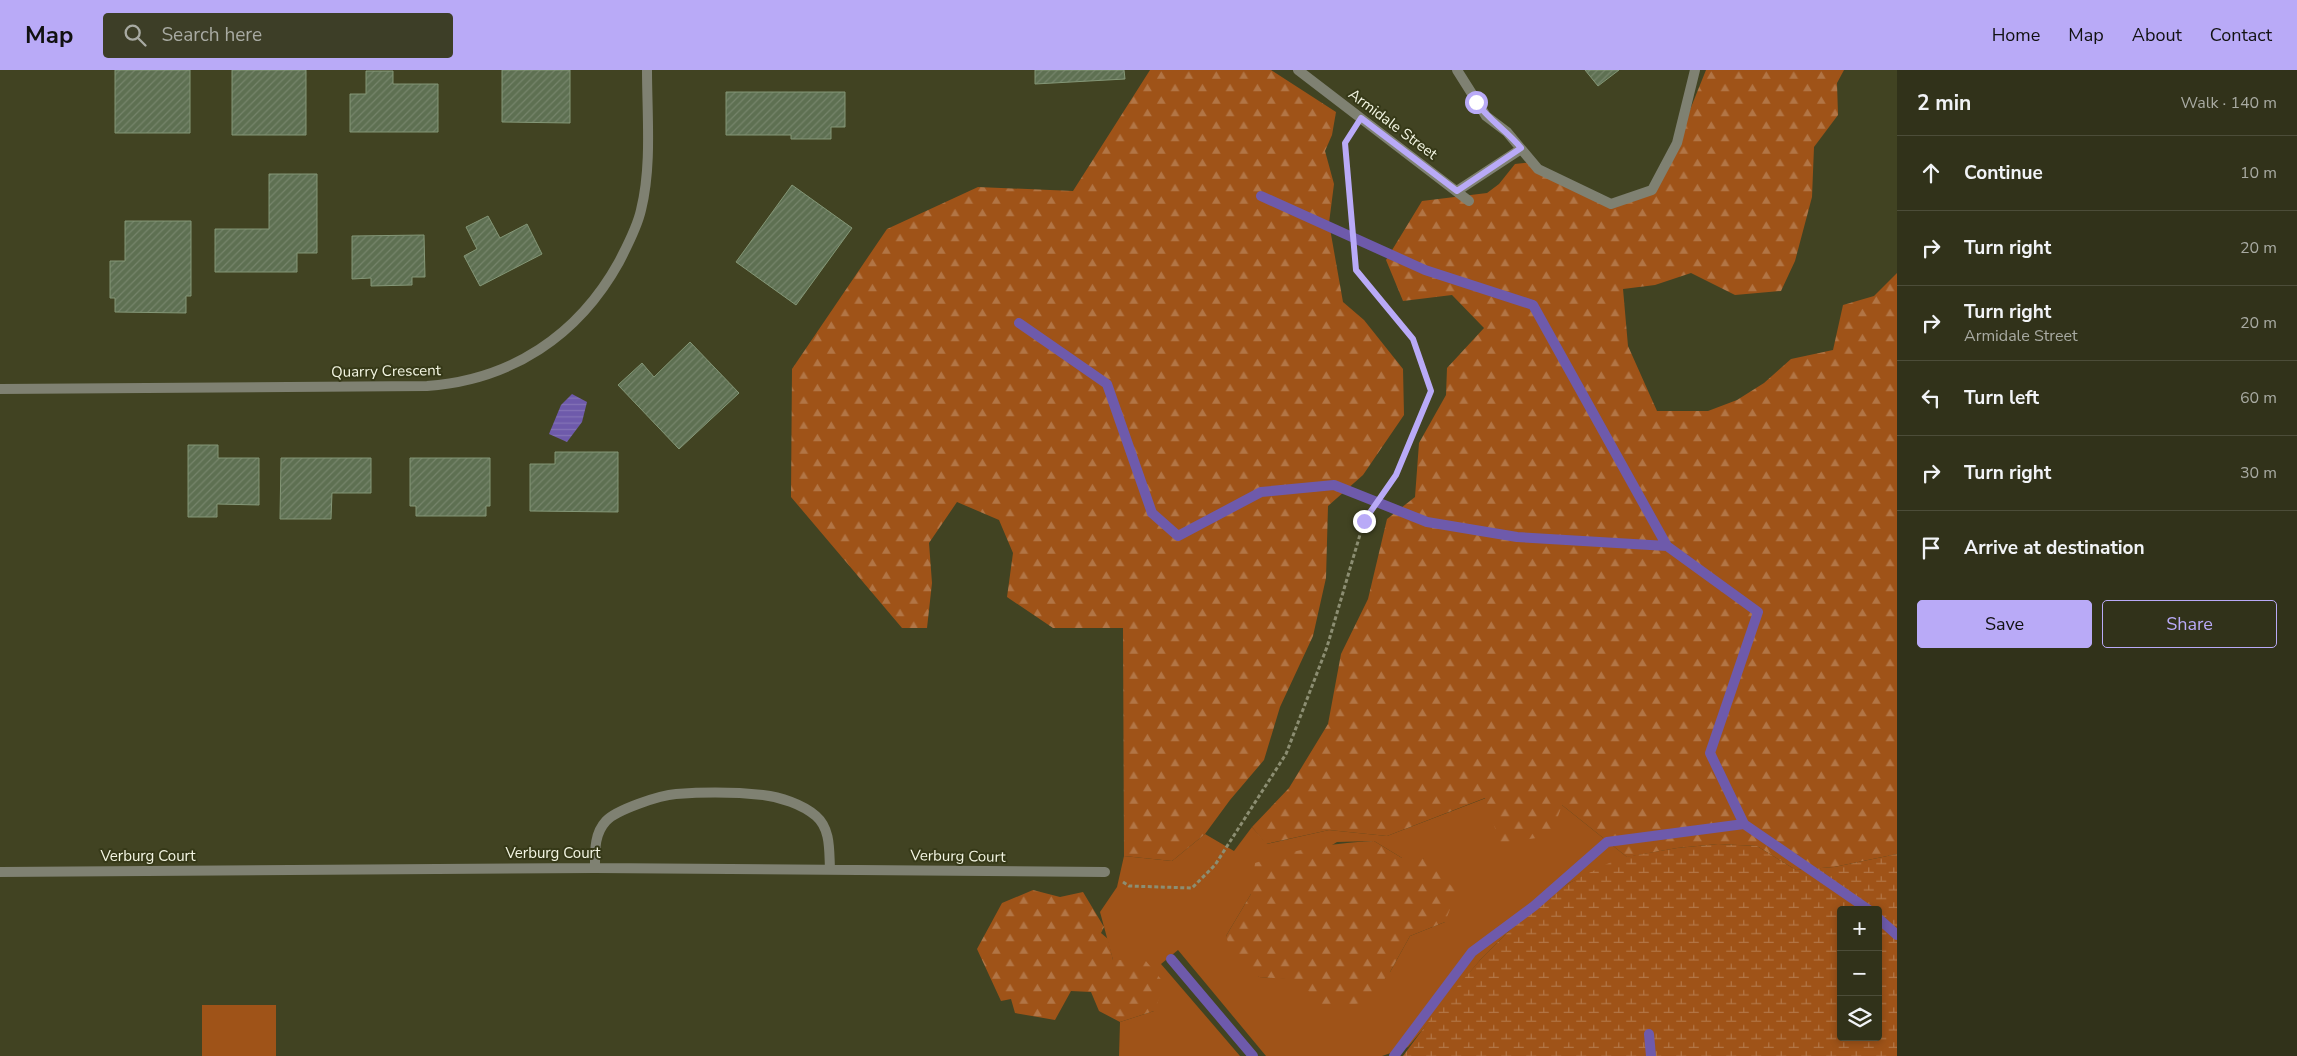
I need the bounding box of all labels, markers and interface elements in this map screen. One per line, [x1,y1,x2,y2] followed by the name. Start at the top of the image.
[103,13,453,58] search box
[25,19,73,51] text: Map
[121,21,149,49] icon: search
[161,22,262,48] text: Search here
[1992,23,2040,47] text: Home
[2068,23,2104,47] text: Map
[2132,23,2182,47] text: About
[2210,23,2272,47] text: Contact
[1344,84,1442,164] street label: Armidale Street
[1917,89,1971,117] text: 2 min
[1465,91,1488,114] route start
[2181,92,2277,114] text: Walk · 140 m
[1917,159,1945,187] icon: ahead
[1964,160,2043,186] text: Continue
[2240,162,2277,184] text: 10 m
[1917,234,1945,262] icon: right
[1964,235,2051,261] text: Turn right
[2240,237,2277,259] text: 20 m
[1964,299,2051,325] text: Turn right
[1917,309,1945,337] icon: right
[2240,312,2277,334] text: 20 m
[1964,325,2078,347] text: Armidale Street
[331,360,442,382] street label: Quarry Crescent
[1917,384,1945,412] icon: left
[1964,385,2039,411] text: Turn left
[2240,387,2277,409] text: 60 m
[1917,459,1945,487] icon: right
[1964,460,2051,486] text: Turn right
[2240,462,2277,484] text: 30 m
[1353,510,1376,533] route end
[1917,534,1945,562] icon: arrive
[1964,535,2145,561] text: Arrive at destination
[1917,600,2092,648] button: Save
[2102,600,2277,648] button: Share
[504,843,601,863] street label: Verburg Court
[909,845,1007,867] street label: Verburg Court
[99,846,196,866] street label: Verburg Court
[1837,906,1882,1041] map controls
[1837,906,1882,951] button: +
[1837,951,1882,996] button: −
[1837,996,1882,1041] button: layers

